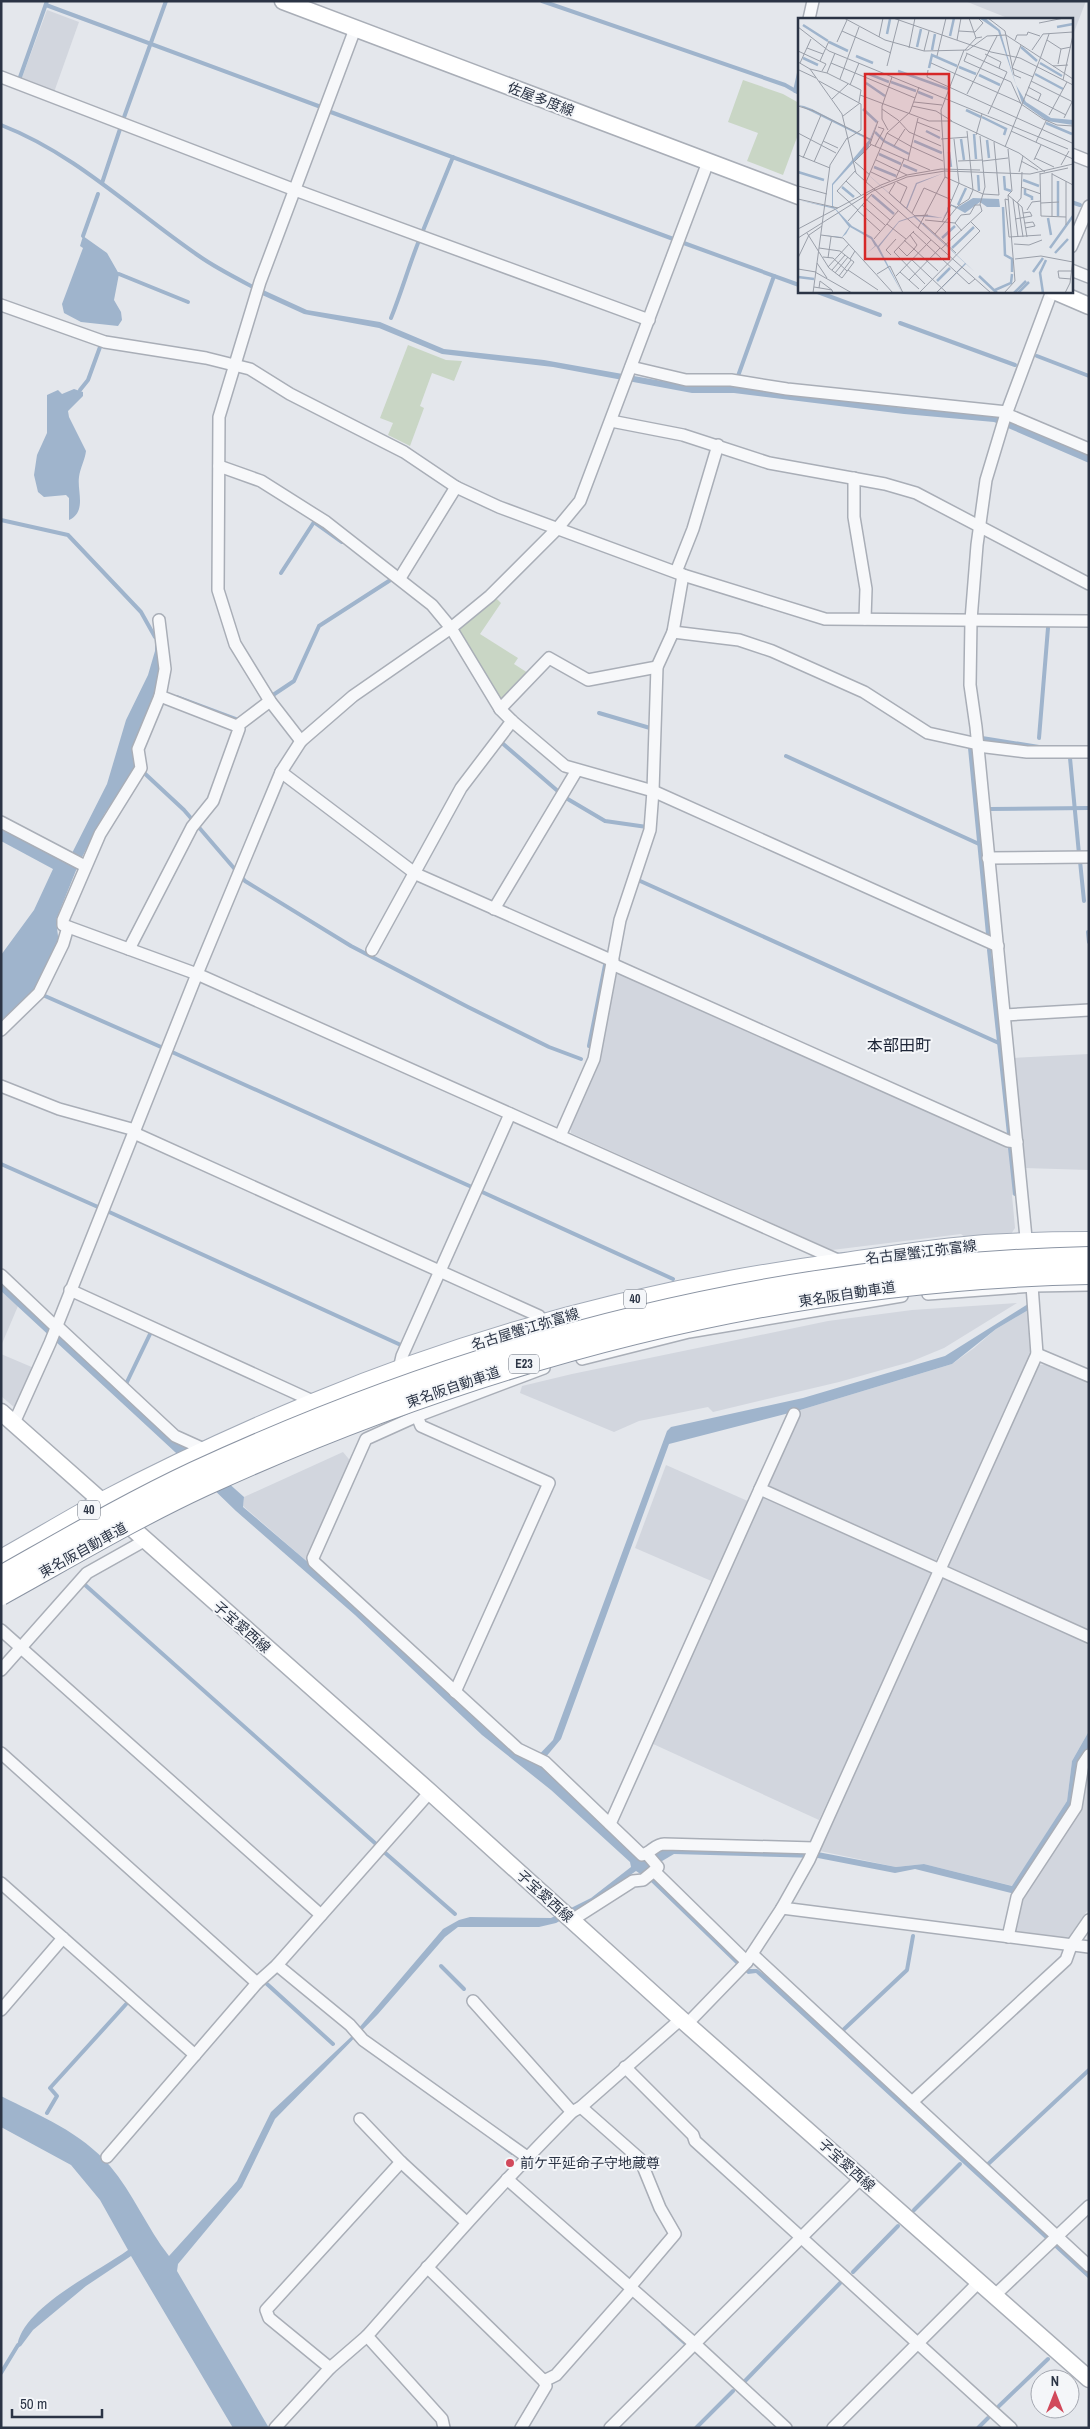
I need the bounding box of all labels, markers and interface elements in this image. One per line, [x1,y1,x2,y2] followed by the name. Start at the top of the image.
[798,18,1072,292] inset map
[505,78,577,120] street label: 佐屋多度線
[867,1034,931,1056] district label: 本部田町
[864,1236,978,1268] street label: 名古屋蟹江弥富線
[797,1277,897,1311] street label: 東名阪自動車道
[624,1290,646,1308] road number: 40
[469,1304,581,1354] street label: 名古屋蟹江弥富線
[509,1355,539,1374] road number: E23
[404,1363,502,1411] street label: 東名阪自動車道
[78,1500,100,1520] road number: 40
[36,1518,130,1582] street label: 東名阪自動車道
[210,1597,274,1657] street label: 子宝愛西線
[513,1866,577,1926] street label: 子宝愛西線
[815,2135,879,2195] street label: 子宝愛西線
[520,2154,660,2172] place label: 前ケ平延命子守地蔵尊
[504,2157,516,2169] marker: 前ケ平延命子守地蔵尊
[1030,2369,1080,2419] north arrow
[1051,2372,1059,2390] text: N
[12,2386,102,2418] scale bar
[20,2393,47,2414] text: 50 m

